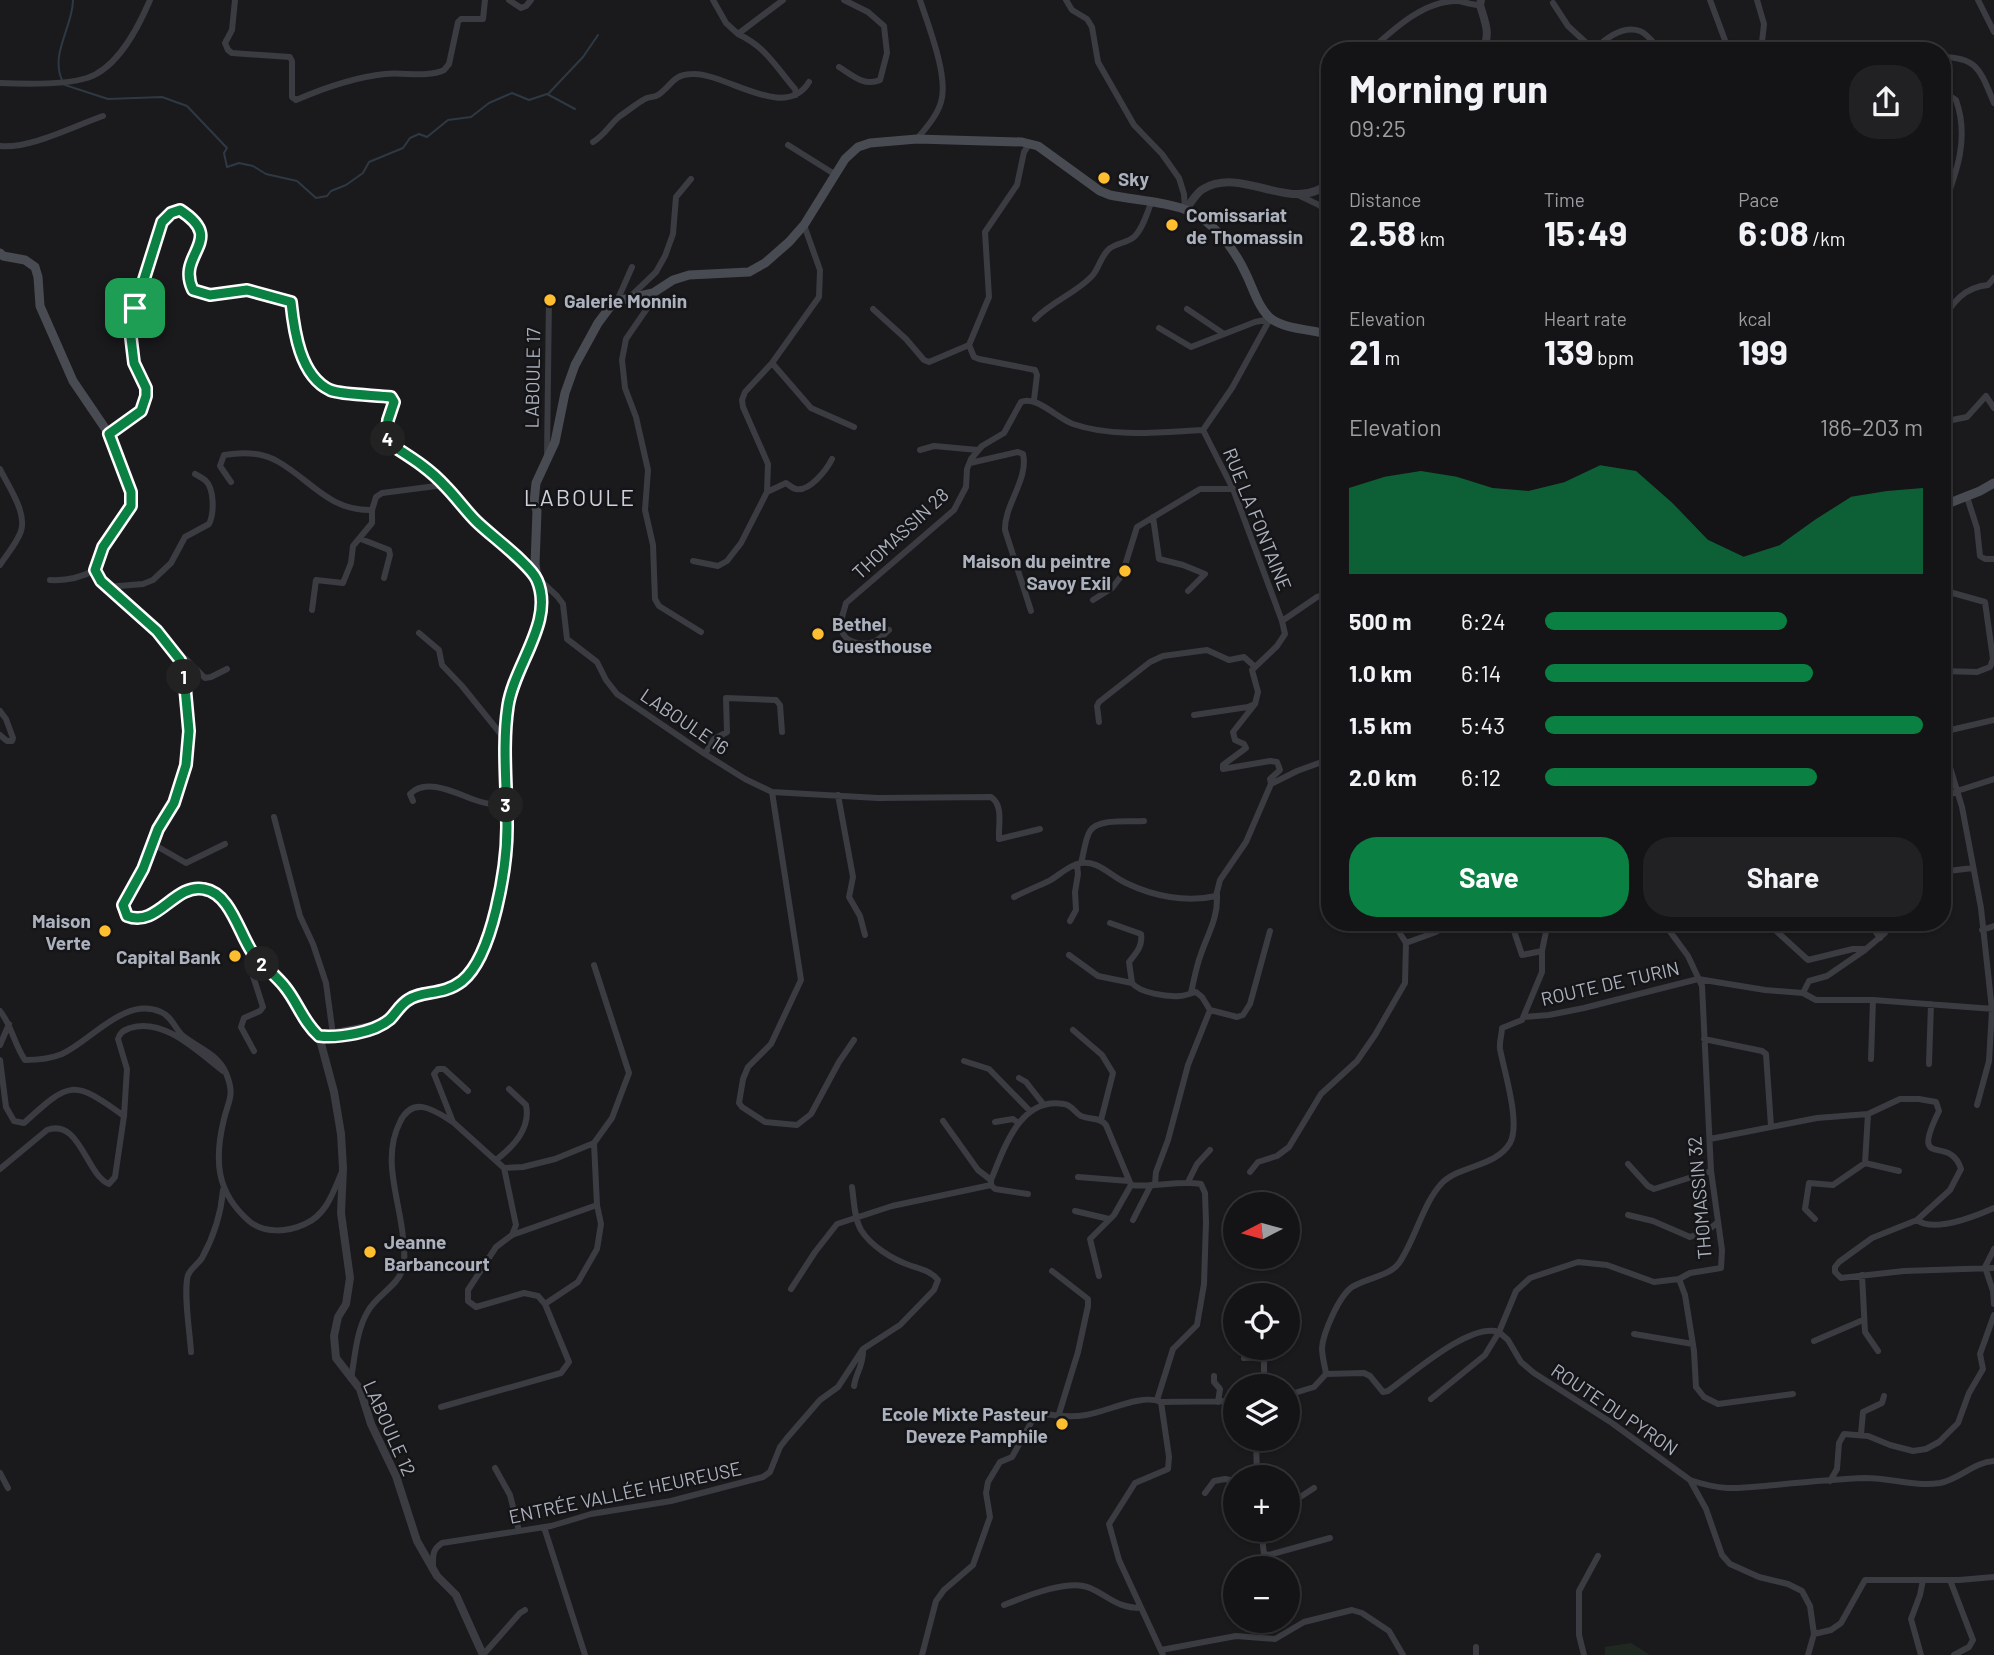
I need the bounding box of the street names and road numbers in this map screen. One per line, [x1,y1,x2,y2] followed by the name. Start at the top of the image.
[520,327,544,429] street label: LABOULE 17
[1219,444,1297,594] street label: RUE LA FONTAINE
[847,483,953,583] street label: THOMASSIN 28
[636,683,734,759] street label: LABOULE 16
[1539,956,1681,1010] street label: ROUTE DE TURIN
[1682,1136,1716,1260] street label: THOMASSIN 32
[1547,1358,1683,1460] street label: ROUTE DU PYRON
[359,1377,421,1479] street label: LABOULE 12
[507,1456,743,1528] street label: ENTRÉE VALLÉE HEUREUSE

